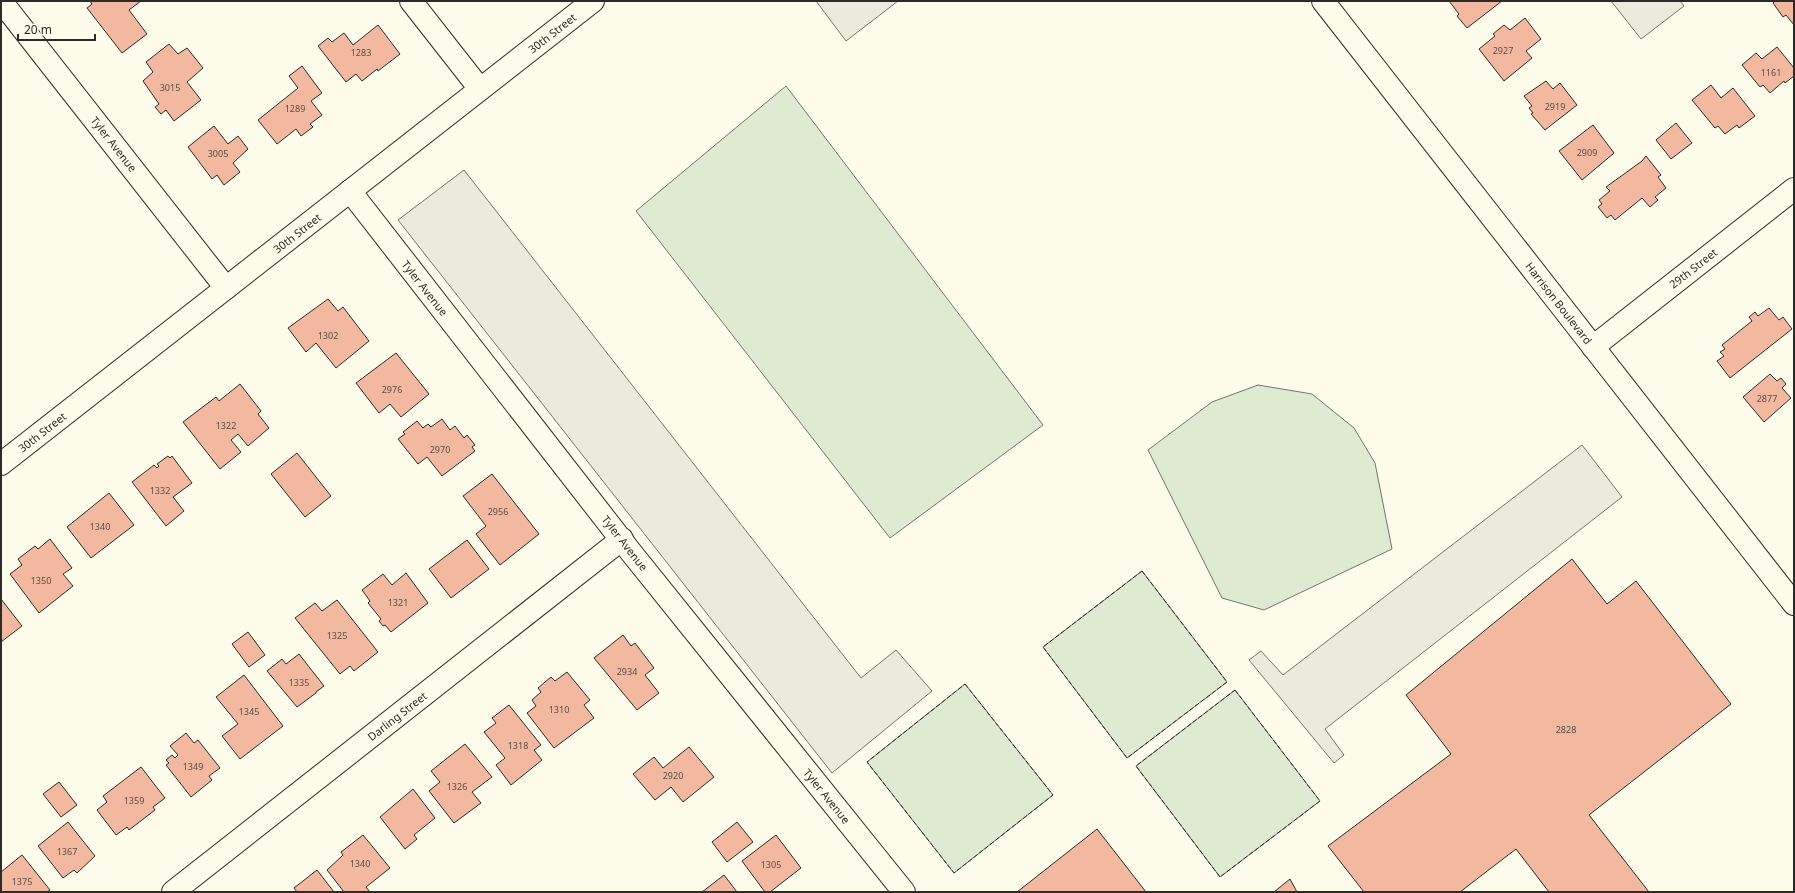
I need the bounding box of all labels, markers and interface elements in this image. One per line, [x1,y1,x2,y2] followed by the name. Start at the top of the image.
[525,10,579,56] street label: 30th Street
[18,16,95,42] scale bar
[24,21,52,38] text: 20 m
[1493,44,1513,57] house number: 2927
[351,46,371,59] house number: 1283
[1761,66,1781,79] house number: 1161
[160,81,180,94] house number: 3015
[1545,100,1565,113] house number: 2919
[285,102,305,115] house number: 1289
[88,113,140,175] street label: Tyler Avenue
[1577,146,1597,159] house number: 2909
[208,147,228,160] house number: 3005
[270,210,324,256] street label: 30th Street
[1666,245,1720,291] street label: 29th Street
[399,257,451,319] street label: Tyler Avenue
[1522,259,1596,347] street label: Harrison Boulevard
[318,329,338,342] house number: 1302
[382,383,402,396] house number: 2976
[1757,392,1777,405] house number: 2877
[15,409,69,455] street label: 30th Street
[216,419,236,432] house number: 1322
[430,443,450,456] house number: 2970
[150,484,170,497] house number: 1332
[488,505,508,518] house number: 2956
[599,512,651,574] street label: Tyler Avenue
[90,520,110,533] house number: 1340
[31,574,51,587] house number: 1350
[388,596,408,609] house number: 1321
[327,629,347,642] house number: 1325
[617,665,637,678] house number: 2934
[289,676,309,689] house number: 1335
[364,688,430,744] street label: Darling Street
[549,703,569,716] house number: 1310
[239,705,259,718] house number: 1345
[1556,723,1576,736] house number: 2828
[508,739,528,752] house number: 1318
[183,760,203,773] house number: 1349
[800,765,854,827] street label: Tyler Avenue
[663,769,683,782] house number: 2920
[447,780,467,793] house number: 1326
[124,794,144,807] house number: 1359
[57,845,77,858] house number: 1367
[350,857,370,870] house number: 1340
[761,858,781,871] house number: 1305
[12,875,32,888] house number: 1375

